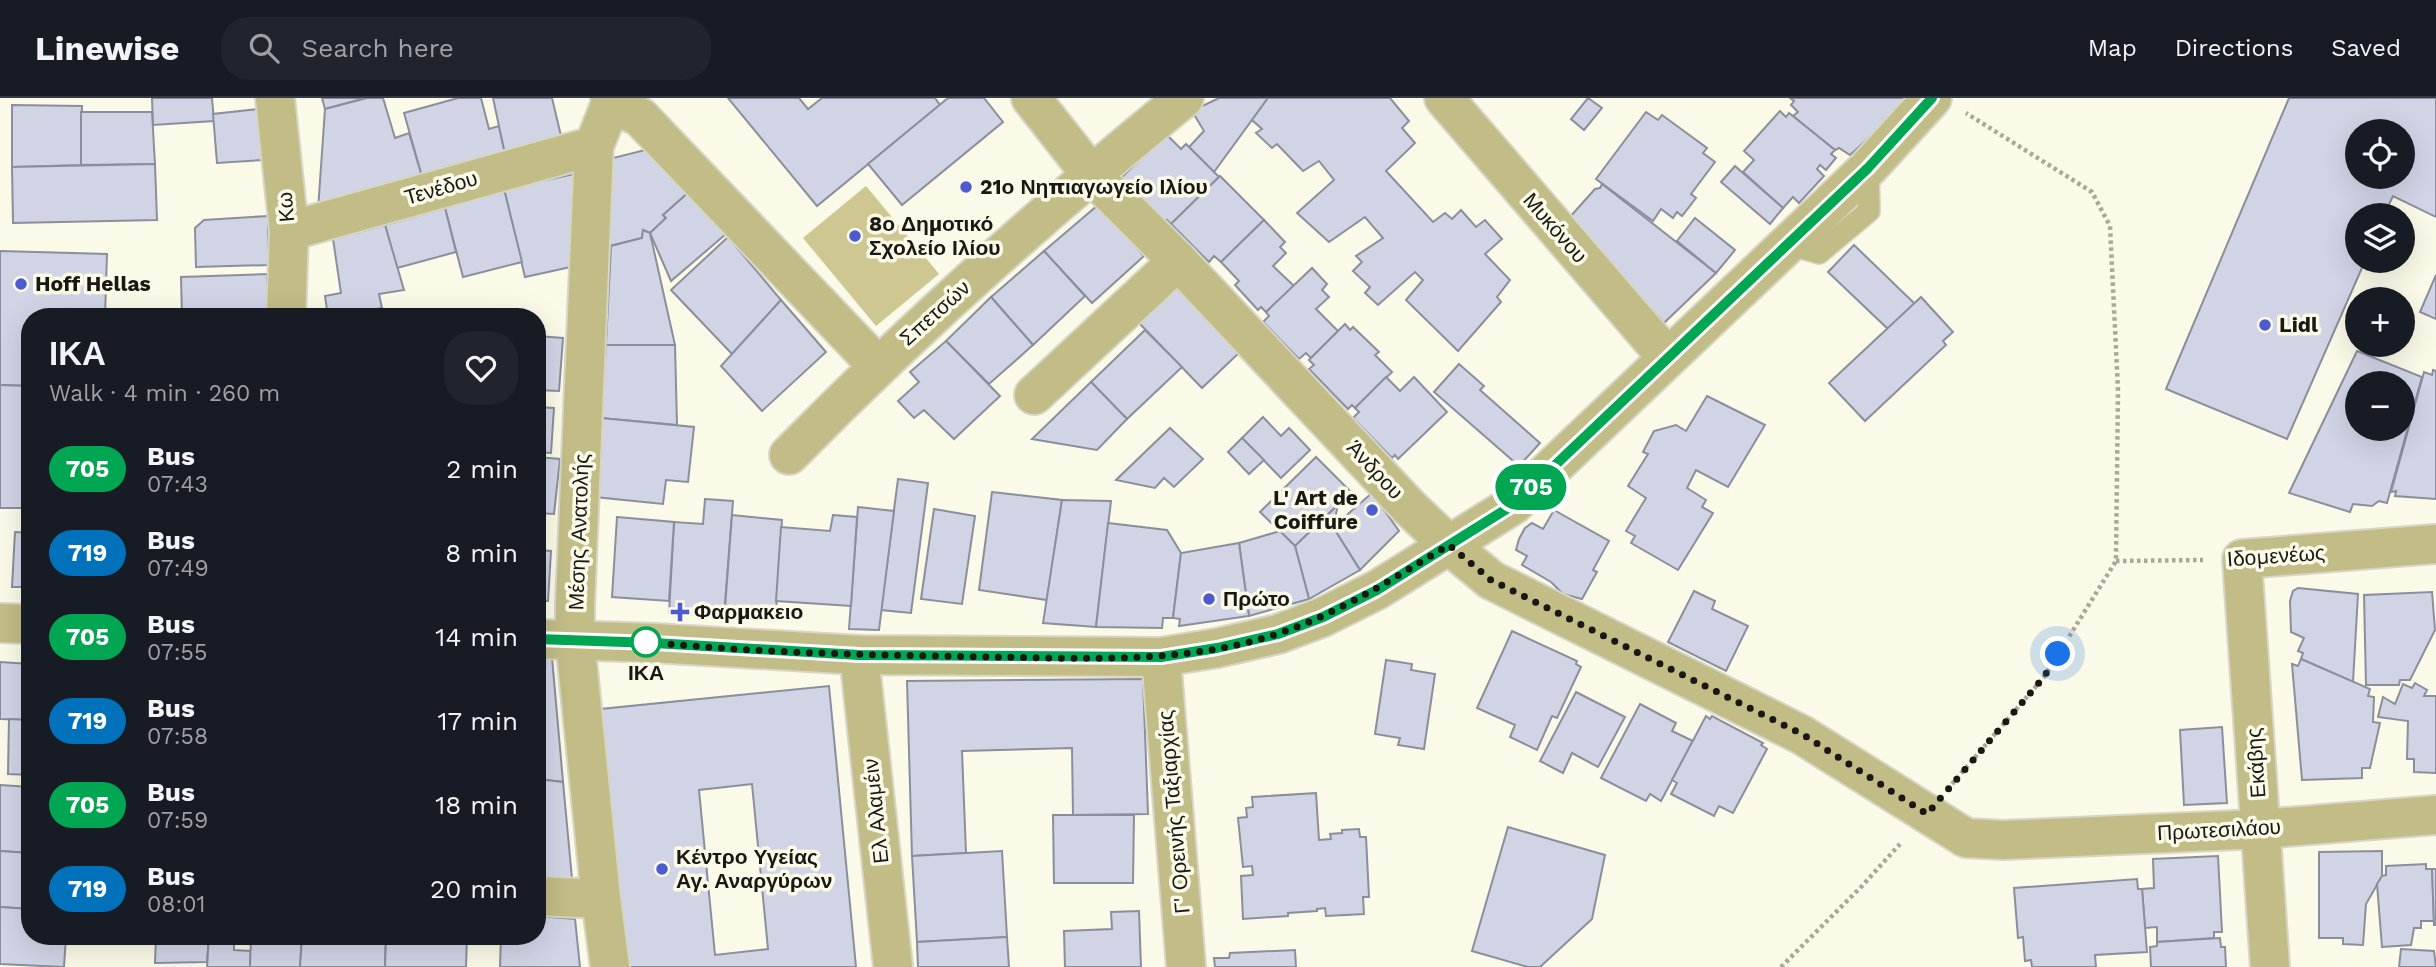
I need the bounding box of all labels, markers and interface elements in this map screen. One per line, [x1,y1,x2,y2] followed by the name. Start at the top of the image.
[221,17,711,80] search box
[35,29,179,68] text: Linewise
[245,29,283,67] icon: search
[301,33,454,63] text: Search here
[2088,34,2137,62] text: Map
[2175,34,2293,62] text: Directions
[2331,34,2401,62] text: Saved
[2345,119,2415,441] map controls
[2345,119,2415,189] button: locate
[402,165,480,210] street label: Τενέδου
[980,174,1208,199] place label: 21ο Νηπιαγωγείο Ιλίου
[958,179,974,195] marker: 21ο Νηπιαγωγείο Ιλίου
[1518,188,1593,268] street label: Μυκόνου
[272,191,299,223] street label: Κω
[2345,203,2415,273] button: layers
[869,211,1000,260] place label: 8ο Δημοτικό Σχολείο Ιλίου
[847,228,863,244] marker: 8ο Δημοτικό Σχολείο Ιλίου
[35,271,151,296] place label: Hoff Hellas
[894,275,975,351] street label: Σπετσών
[13,276,29,292] marker: Hoff Hellas
[2345,287,2415,357] button: +
[2279,312,2318,337] place label: Lidl
[2257,317,2273,333] marker: Lidl
[444,331,518,405] button: heart
[49,334,106,373] text: ΙΚΑ
[2345,371,2415,441] button: −
[49,380,280,407] text: Walk · 4 min · 260 m
[1342,435,1409,504] street label: Άνδρου
[147,441,195,471] text: Bus
[563,453,594,611] street label: Μέσης Ανατολής
[446,454,518,484] text: 2 min
[66,455,109,483] text: 705
[1491,464,1571,510] line badge: 705
[147,471,208,498] text: 07:43
[1509,473,1553,501] text: 705
[1273,485,1358,534] place label: L' Art de Coiffure
[1364,502,1380,518] marker: L' Art de Coiffure
[147,525,195,555] text: Bus
[445,538,518,568] text: 8 min
[68,539,107,567] text: 719
[2226,540,2326,571] street label: Ιδομενέως
[147,555,209,582] text: 07:49
[1223,586,1290,611] place label: Πρώτο
[1201,591,1217,607] marker: Πρώτο
[694,599,803,624] place label: Φαρμακειο
[672,604,688,620] marker: Φαρμακειο
[147,609,195,639] text: Bus
[435,622,518,652] text: 14 min
[66,623,109,651] text: 705
[631,627,661,657] marker: ΙΚΑ
[2040,636,2075,671] your location
[147,639,207,666] text: 07:55
[628,660,664,685] place label: ΙΚΑ
[147,693,195,723] text: Bus
[437,706,518,736] text: 17 min
[68,707,107,735] text: 719
[1152,709,1195,915] street label: Γ' Ορεινής Ταξιαρχίας
[147,723,208,750] text: 07:58
[2241,727,2270,799] street label: Εκάβης
[858,757,893,865] street label: Ελ Αλαμέιν
[147,777,195,807] text: Bus
[435,790,518,820] text: 18 min
[66,791,109,819] text: 705
[147,807,208,834] text: 07:59
[2156,814,2282,845] street label: Πρωτεσιλάου
[676,844,832,893] place label: Κέντρο Υγείας Αγ. Αναργύρων
[147,861,195,891] text: Bus
[654,861,670,877] marker: Κέντρο Υγείας Αγ. Αναργύρων
[430,874,518,904] text: 20 min
[68,875,107,903] text: 719
[147,891,206,918] text: 08:01

